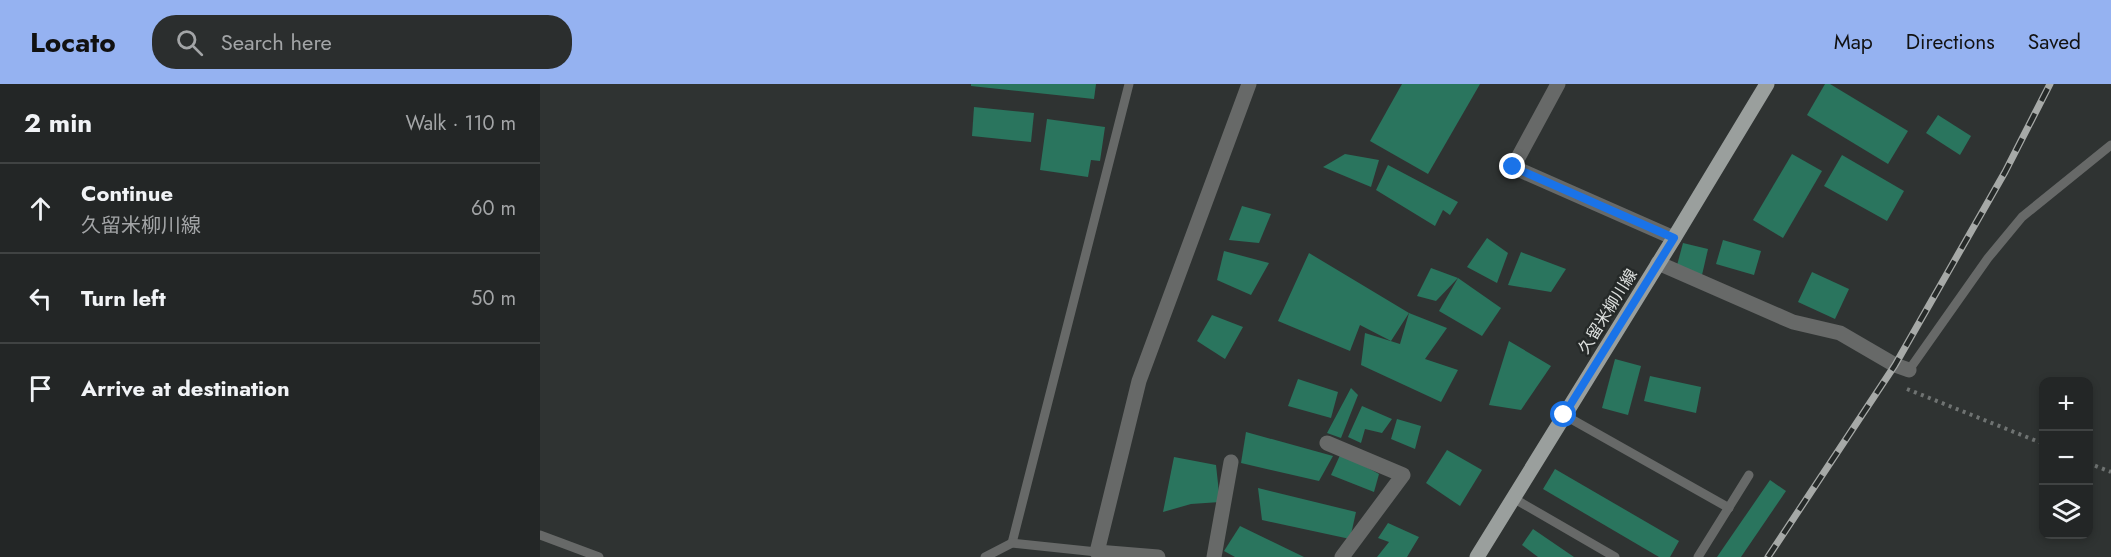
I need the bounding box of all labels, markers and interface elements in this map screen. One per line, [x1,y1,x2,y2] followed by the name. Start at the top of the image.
[152,15,572,69] search box
[30,22,116,63] text: Locato
[173,26,206,59] icon: search
[221,26,332,58] text: Search here
[1834,27,1873,57] text: Map
[1906,27,1995,57] text: Directions
[2028,27,2081,57] text: Saved
[24,104,92,142] text: 2 min
[406,109,516,138] text: Walk · 110 m
[1499,153,1525,179] route end
[81,177,173,209] text: Continue
[24,192,57,225] icon: ahead
[471,194,516,223] text: 60 m
[81,211,201,240] text: 久留米柳川線
[1572,264,1643,358] street label: 久留米柳川線
[24,282,57,315] icon: left
[81,282,166,314] text: Turn left
[471,284,516,313] text: 50 m
[24,372,57,405] icon: arrive
[81,372,290,404] text: Arrive at destination
[2039,377,2093,539] map controls
[2039,377,2093,431] button: +
[1550,401,1576,427] route start
[2039,431,2093,485] button: −
[2039,485,2093,539] button: layers

